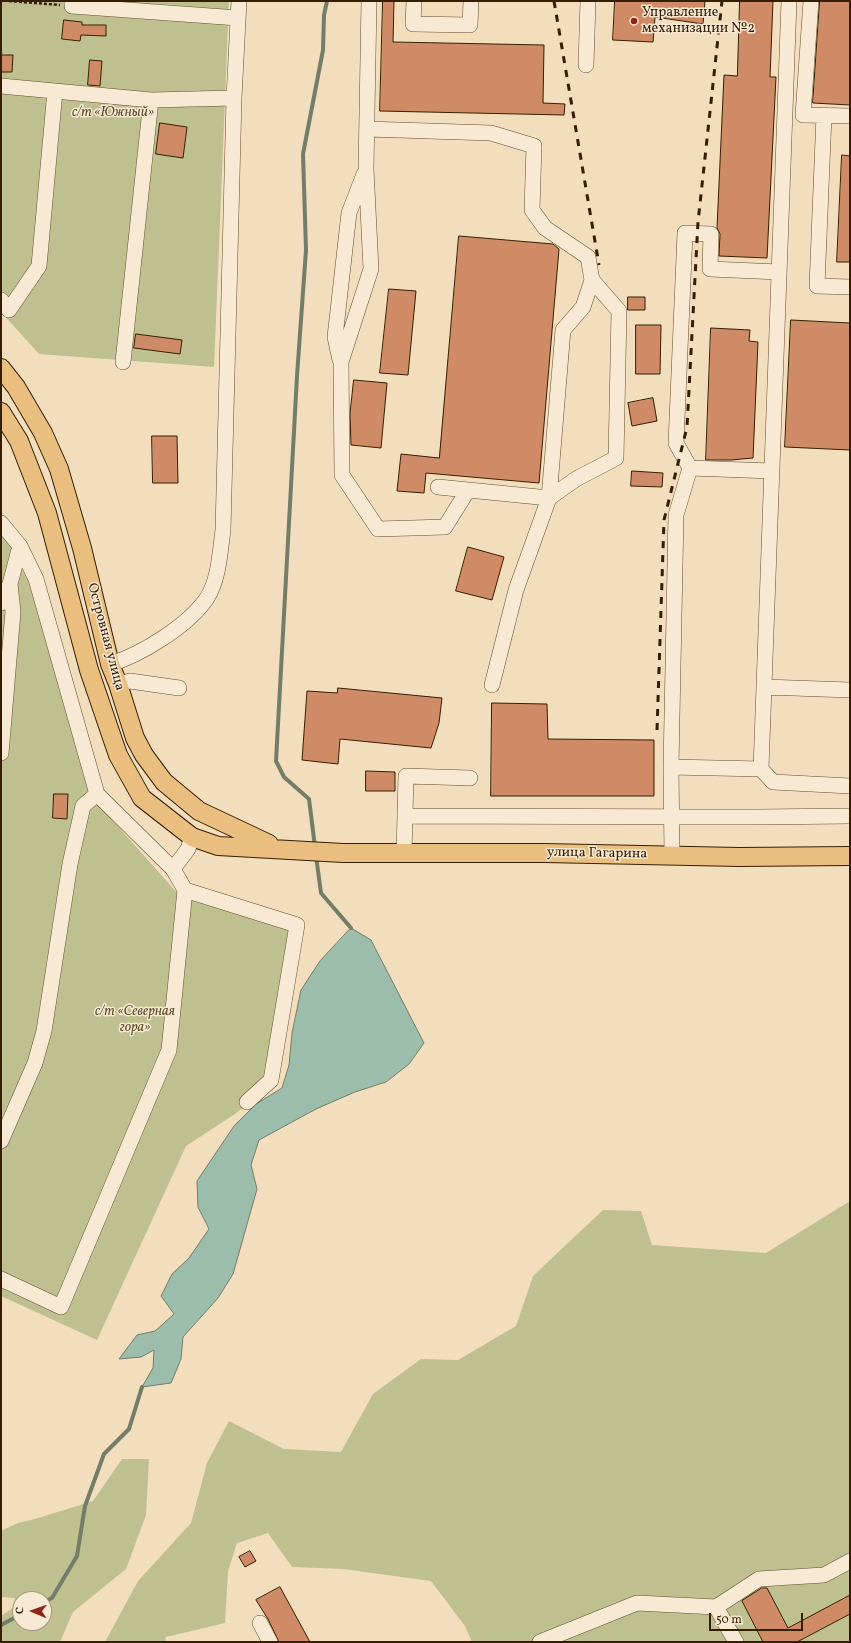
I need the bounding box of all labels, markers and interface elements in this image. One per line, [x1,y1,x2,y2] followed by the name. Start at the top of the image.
[642,5,755,38] place label: Управление механизации №2
[629,16,639,26] marker: Управление механизации №2
[72,105,154,121] park label: с/т «Южный»
[83,581,127,693] street label: Островная улица
[547,845,647,863] street label: улица Гагарина
[95,1004,175,1036] park label: с/т «Северная гора»
[12,1591,52,1631] north arrow
[711,1605,805,1631] scale bar
[13,1607,28,1614] text: С
[716,1612,742,1628] text: 50 m

